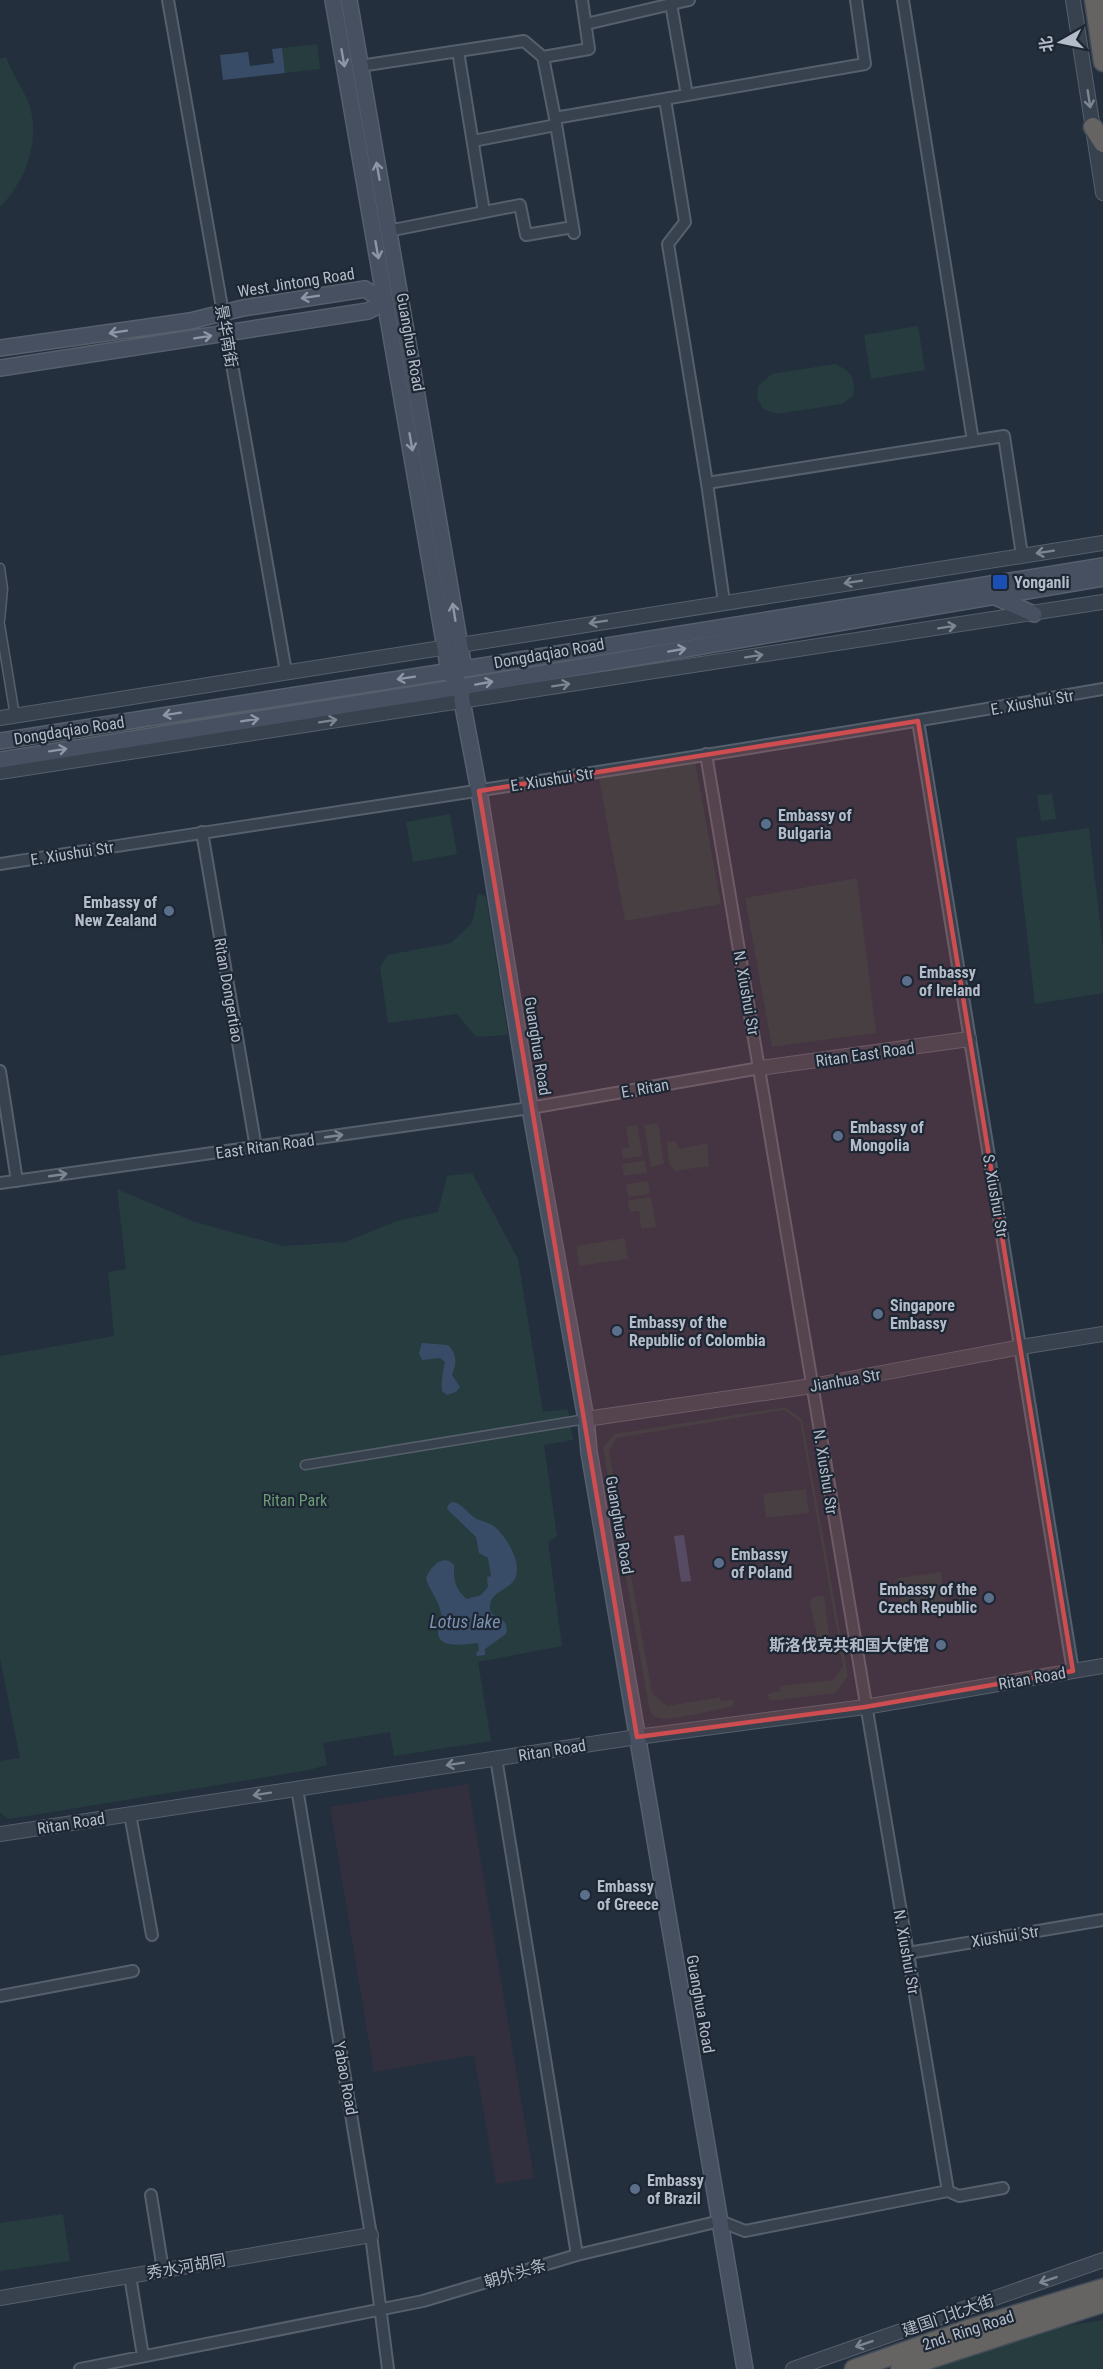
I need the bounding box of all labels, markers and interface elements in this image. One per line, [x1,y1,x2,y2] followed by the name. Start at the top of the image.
[1031,12,1091,72] north arrow
[1036,35,1057,54] text: 北
[338,47,349,67] one-way arrow
[1084,89,1095,109] one-way arrow
[372,162,383,182] one-way arrow
[371,239,382,259] one-way arrow
[236,264,356,301] street label: West Jintong Road
[393,291,428,393] street label: Guanghua Road
[301,292,321,303] one-way arrow
[212,303,241,369] street label: 景华南街
[109,326,129,337] one-way arrow
[193,331,213,342] one-way arrow
[406,431,417,451] one-way arrow
[1036,547,1056,558] one-way arrow
[991,573,1009,591] marker: Yonganli
[1014,573,1070,592] place label: Yonganli
[843,577,863,588] one-way arrow
[448,602,459,622] one-way arrow
[588,617,608,628] one-way arrow
[936,621,956,632] one-way arrow
[492,634,606,673] street label: Dongdaqiao Road
[666,644,686,655] one-way arrow
[743,651,763,662] one-way arrow
[397,672,417,683] one-way arrow
[474,677,494,688] one-way arrow
[551,680,570,691] one-way arrow
[989,686,1075,719] street label: E. Xiushui Str
[163,709,183,720] one-way arrow
[12,712,126,749] street label: Dongdaqiao Road
[240,714,260,725] one-way arrow
[317,716,337,727] one-way arrow
[47,745,67,756] one-way arrow
[509,764,595,795] street label: E. Xiushui Str
[778,806,852,843] place label: Embassy of Bulgaria
[759,817,773,831] marker: Embassy of Bulgaria
[29,838,115,869] street label: E. Xiushui Str
[75,893,158,930] place label: Embassy of New Zealand
[162,904,176,918] marker: Embassy of New Zealand
[210,936,247,1044] street label: Ritan Dongertiao
[730,949,763,1037] street label: N. Xiushui Str
[919,963,980,1000] place label: Embassy of Ireland
[900,974,914,988] marker: Embassy of Ireland
[520,995,555,1097] street label: Guanghua Road
[815,1038,916,1071] street label: Ritan East Road
[620,1075,670,1102] street label: E. Ritan
[850,1118,924,1155] place label: Embassy of Mongolia
[831,1129,845,1143] marker: Embassy of Mongolia
[215,1130,316,1163] street label: East Ritan Road
[324,1131,344,1142] one-way arrow
[979,1153,1012,1239] street label: S. Xiushui Str
[48,1169,67,1180] one-way arrow
[890,1296,955,1333] place label: Singapore Embassy
[871,1307,885,1321] marker: Singapore Embassy
[629,1313,766,1350] place label: Embassy of the Republic of Colombia
[610,1324,624,1338] marker: Embassy of the Republic of Colombia
[808,1365,882,1396] street label: Jianhua Str
[809,1428,842,1516] street label: N. Xiushui Str
[602,1474,637,1576] street label: Guanghua Road
[263,1491,328,1510] park label: Ritan Park
[731,1545,792,1582] place label: Embassy of Poland
[712,1556,726,1570] marker: Embassy of Poland
[879,1580,977,1617] place label: Embassy of the Czech Republic
[982,1591,996,1605] marker: Embassy of the Czech Republic
[430,1611,500,1632] water label: Lotus lake
[769,1636,929,1655] place label: 斯洛伐克共和国大使馆
[934,1638,948,1652] marker: 斯洛伐克共和国大使馆
[997,1663,1067,1694] street label: Ritan Road
[517,1736,587,1765] street label: Ritan Road
[445,1759,465,1770] one-way arrow
[252,1788,272,1799] one-way arrow
[36,1809,106,1838] street label: Ritan Road
[597,1877,659,1914] place label: Embassy of Greece
[578,1888,592,1902] marker: Embassy of Greece
[890,1908,923,1996] street label: N. Xiushui Str
[970,1922,1040,1951] street label: Xiushui Str
[683,1953,718,2055] street label: Guanghua Road
[330,2040,361,2117] street label: Yabao Road
[647,2171,704,2208] place label: Embassy of Brazil
[628,2182,642,2196] marker: Embassy of Brazil
[145,2250,227,2283] street label: 秀水河胡同
[482,2255,549,2292] street label: 朝外头条
[1039,2275,1058,2286] one-way arrow
[900,2291,997,2340] street label: 建国门北大街
[920,2307,1016,2354] street label: 2nd. Ring Road
[855,2340,874,2351] one-way arrow

